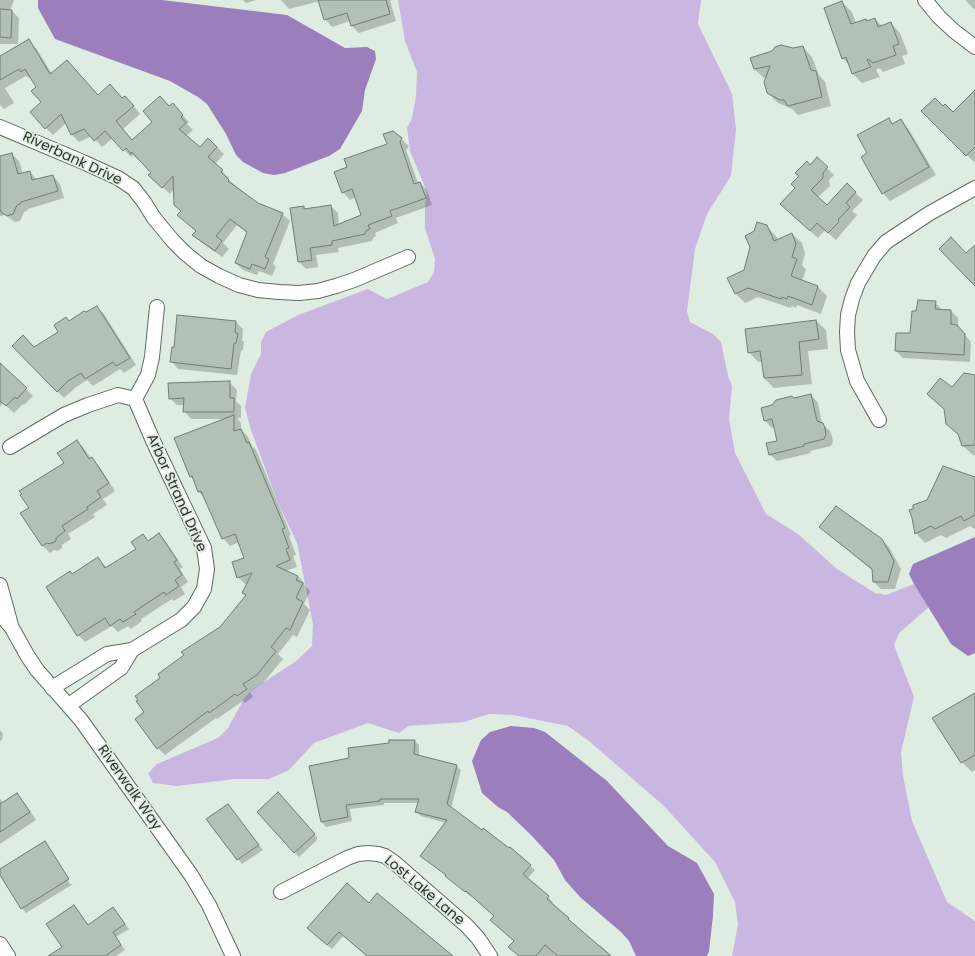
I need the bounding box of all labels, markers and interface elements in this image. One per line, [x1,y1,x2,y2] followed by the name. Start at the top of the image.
[20,129,124,189] street label: Riverbank Drive
[142,431,210,555] street label: Arbor Strand Drive
[93,742,165,834] street label: Riverwalk Way
[381,853,467,929] street label: Lost Lake Lane

